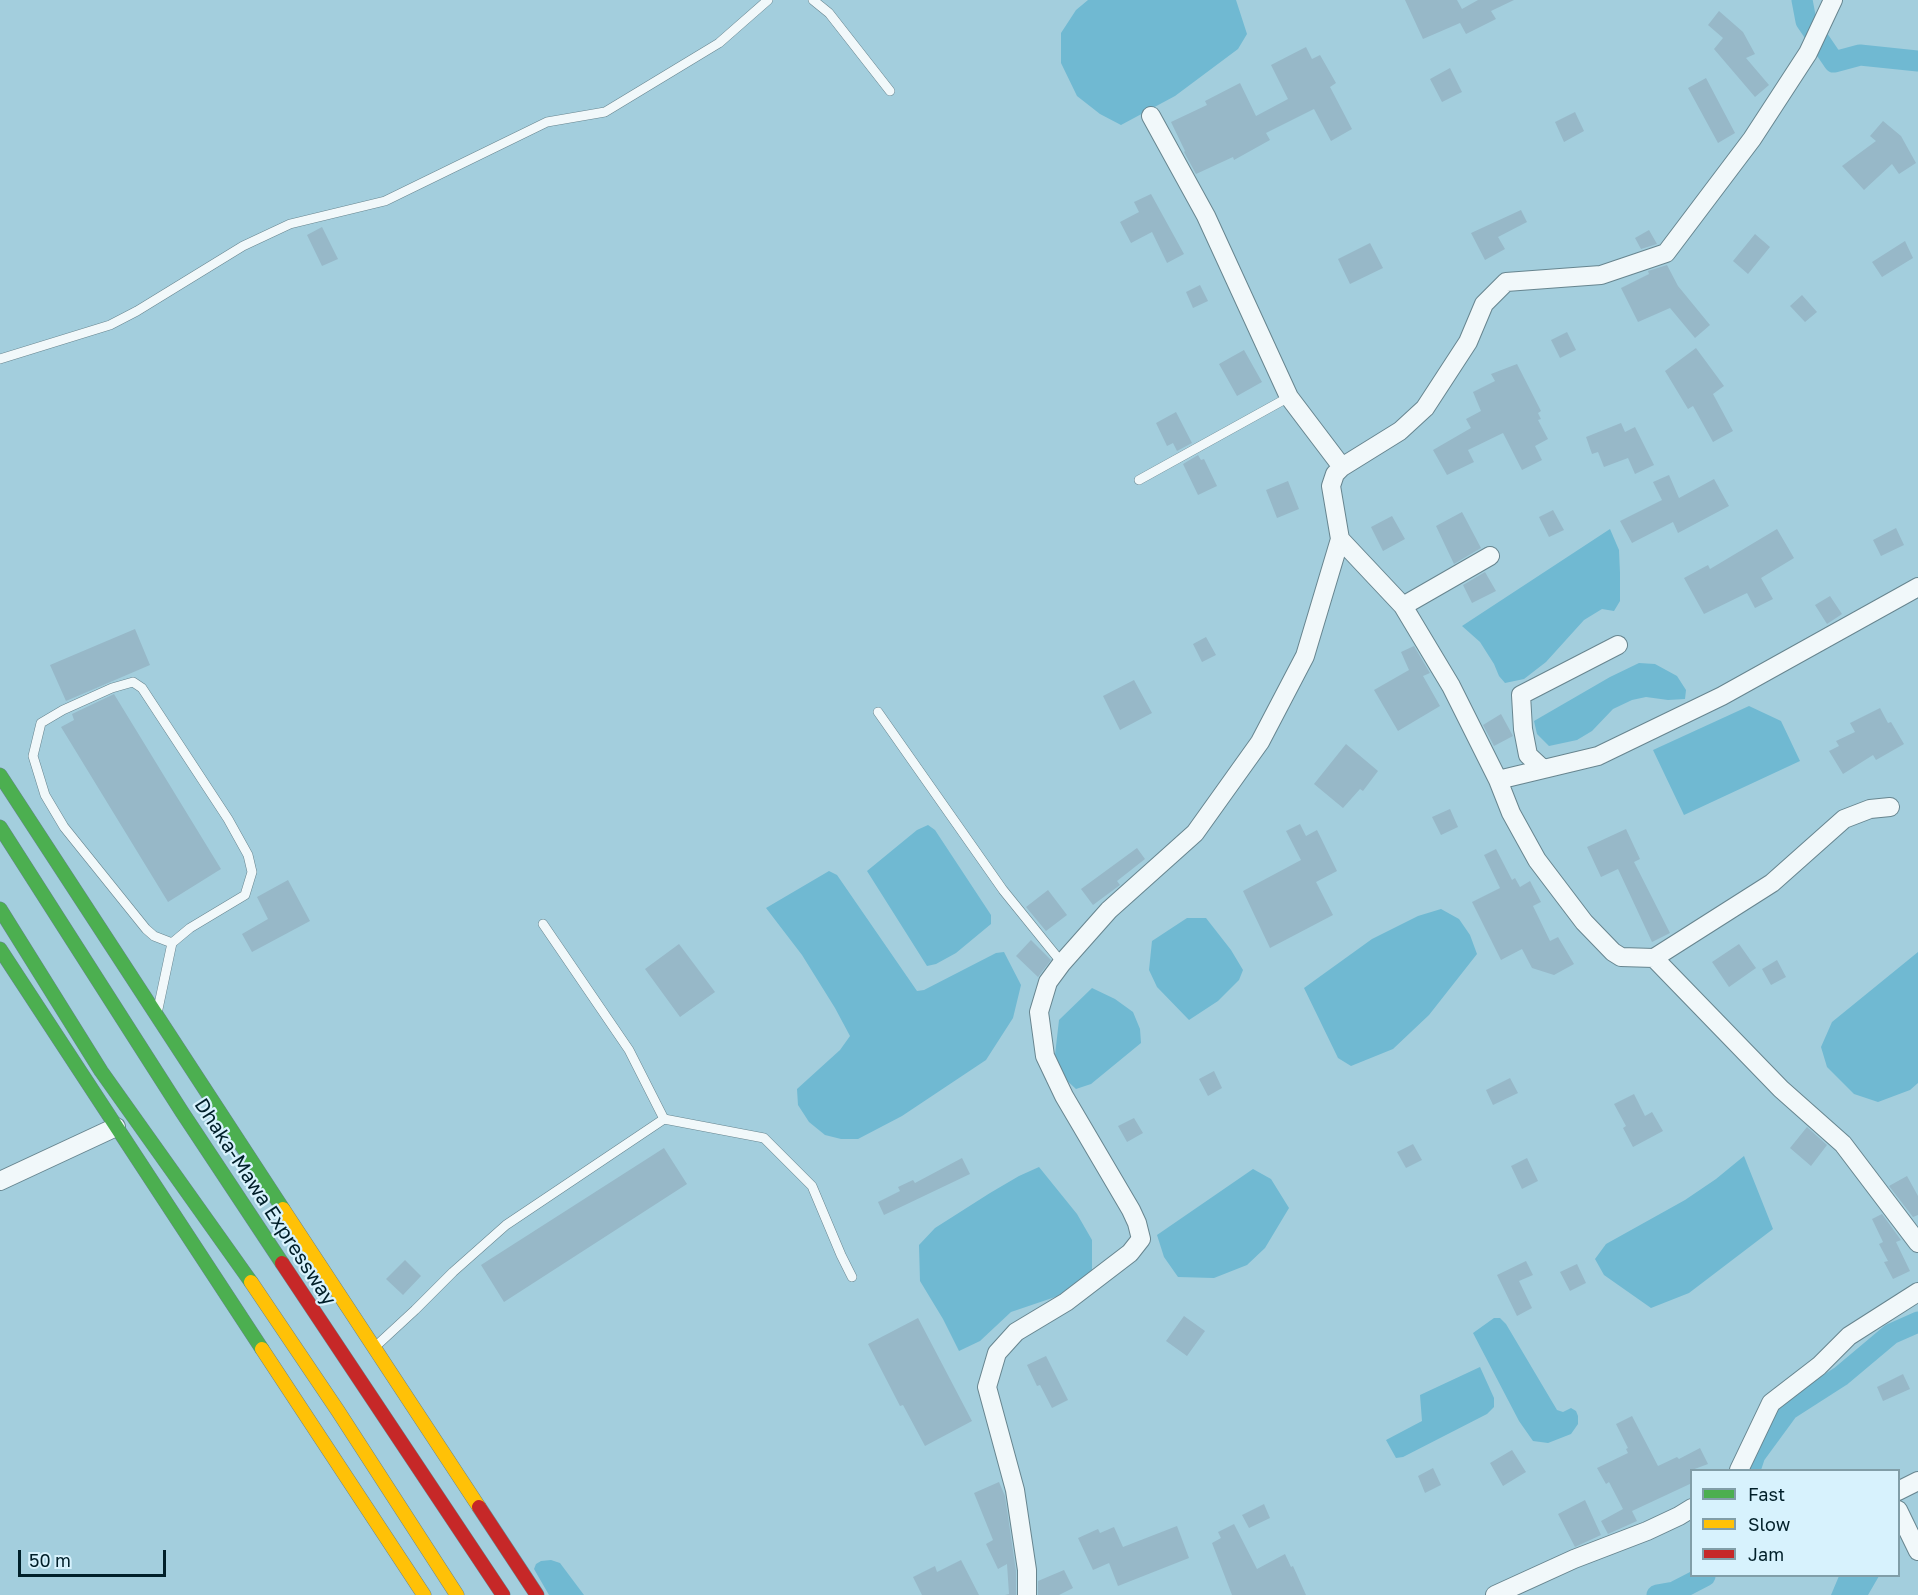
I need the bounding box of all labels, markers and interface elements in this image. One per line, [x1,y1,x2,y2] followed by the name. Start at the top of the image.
[189,1094,341,1310] street label: Dhaka-Mawa Expressway
[1690,1469,1900,1577] legend
[1748,1483,1785,1505] text: Fast
[1748,1513,1790,1535] text: Slow
[21,1538,170,1576] scale bar
[1748,1543,1784,1565] text: Jam
[29,1549,71,1571] text: 50 m

